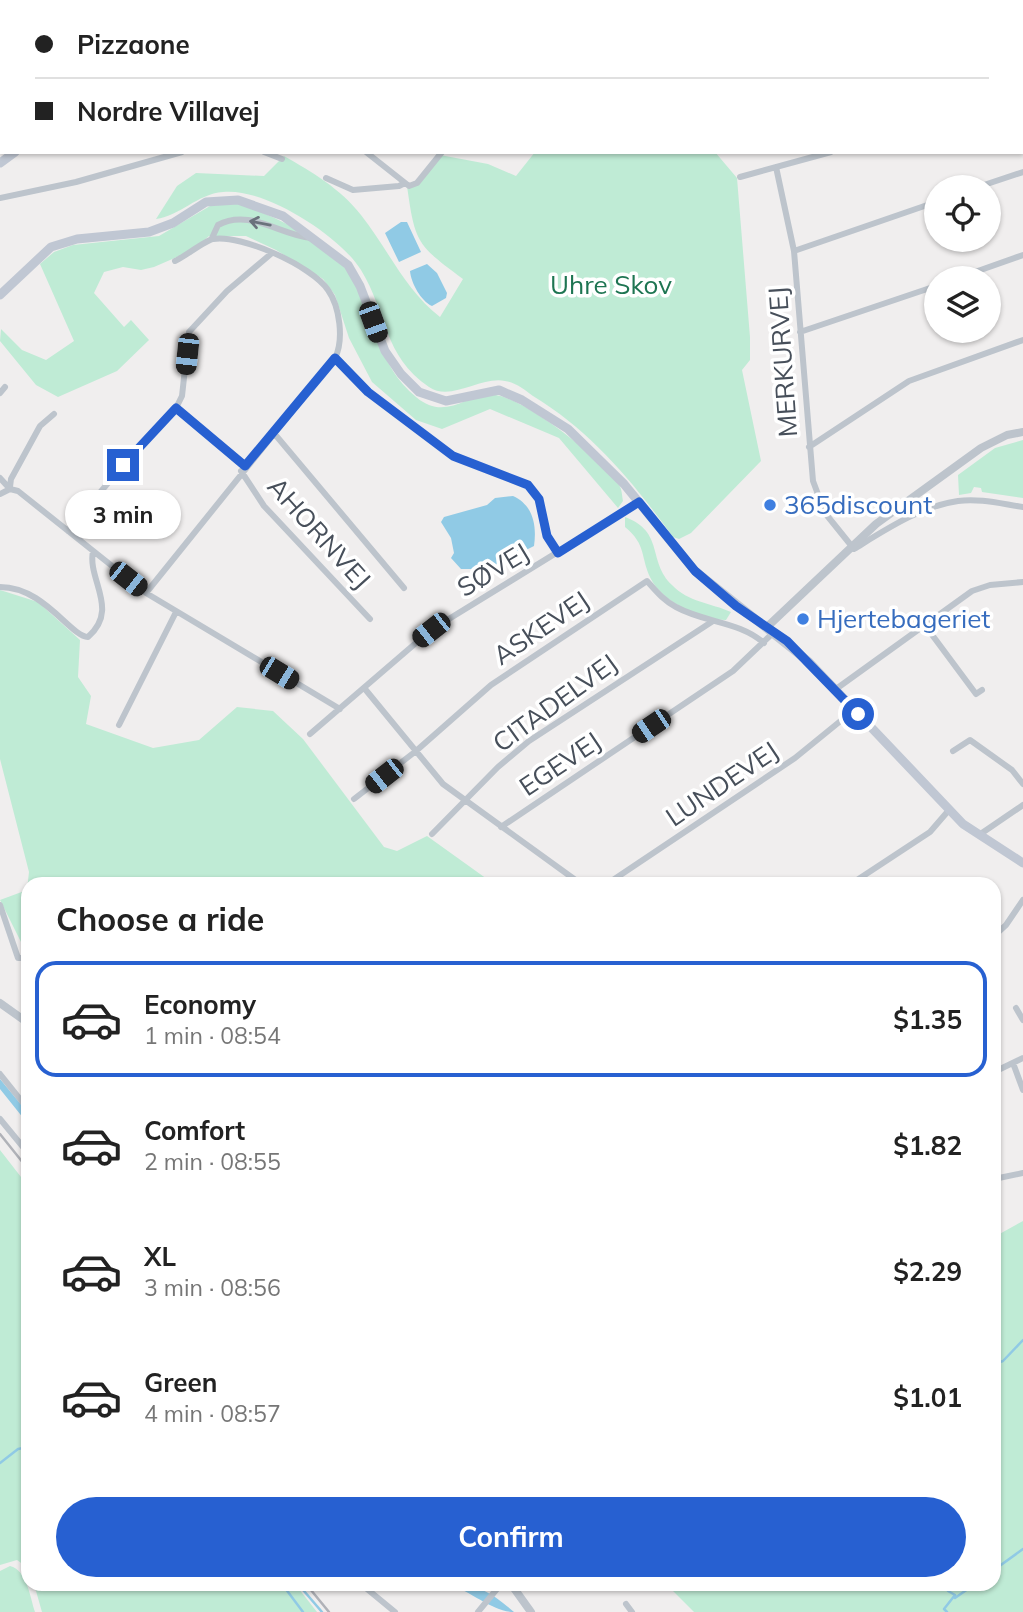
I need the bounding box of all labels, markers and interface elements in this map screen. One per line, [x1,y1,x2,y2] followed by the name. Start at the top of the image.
[77,28,190,61] text: Pizzaone
[77,95,260,128] text: Nordre Villavej
[924,175,1001,343] map controls
[924,175,1001,252] button: locate
[249,215,272,229] one-way arrow
[924,266,1001,343] button: layers
[550,268,672,301] park label: Uhre Skov
[761,286,804,438] street label: MERKURVEJ
[356,299,391,345] car
[175,332,200,376] car
[107,449,139,481] route end
[261,470,378,595] street label: AHORNVEJ
[784,488,932,521] place label: 365discount
[65,490,181,538] callout: 3 min
[762,497,778,513] marker: 365discount
[93,500,153,529] text: 3 min
[451,535,535,604] street label: SØVEJ
[105,558,152,600] car
[486,583,595,672] street label: ASKEVEJ
[817,602,990,635] place label: Hjertebageriet
[408,609,455,651] car
[795,611,811,627] marker: Hjertebageriet
[486,646,623,759] street label: CITADELVEJ
[256,653,303,693] car
[842,698,874,730] route start
[628,706,675,746] car
[513,724,607,803] street label: EGEVEJ
[659,734,784,833] street label: LUNDEVEJ
[361,755,408,797] car
[56,899,264,939] text: Choose a ride
[60,988,123,1051] icon: car
[144,988,256,1021] text: Economy
[893,1003,962,1036] text: $1.35
[144,1021,281,1050] text: 1 min · 08:54
[60,1114,123,1177] icon: car
[144,1114,245,1147] text: Comfort
[893,1129,962,1162] text: $1.82
[144,1147,281,1176] text: 2 min · 08:55
[60,1240,123,1303] icon: car
[144,1240,176,1273] text: XL
[893,1255,962,1288] text: $2.29
[144,1273,281,1302] text: 3 min · 08:56
[60,1366,123,1429] icon: car
[144,1366,217,1399] text: Green
[893,1381,962,1414] text: $1.01
[144,1399,281,1428] text: 4 min · 08:57
[56,1497,966,1577] button: Confirm

